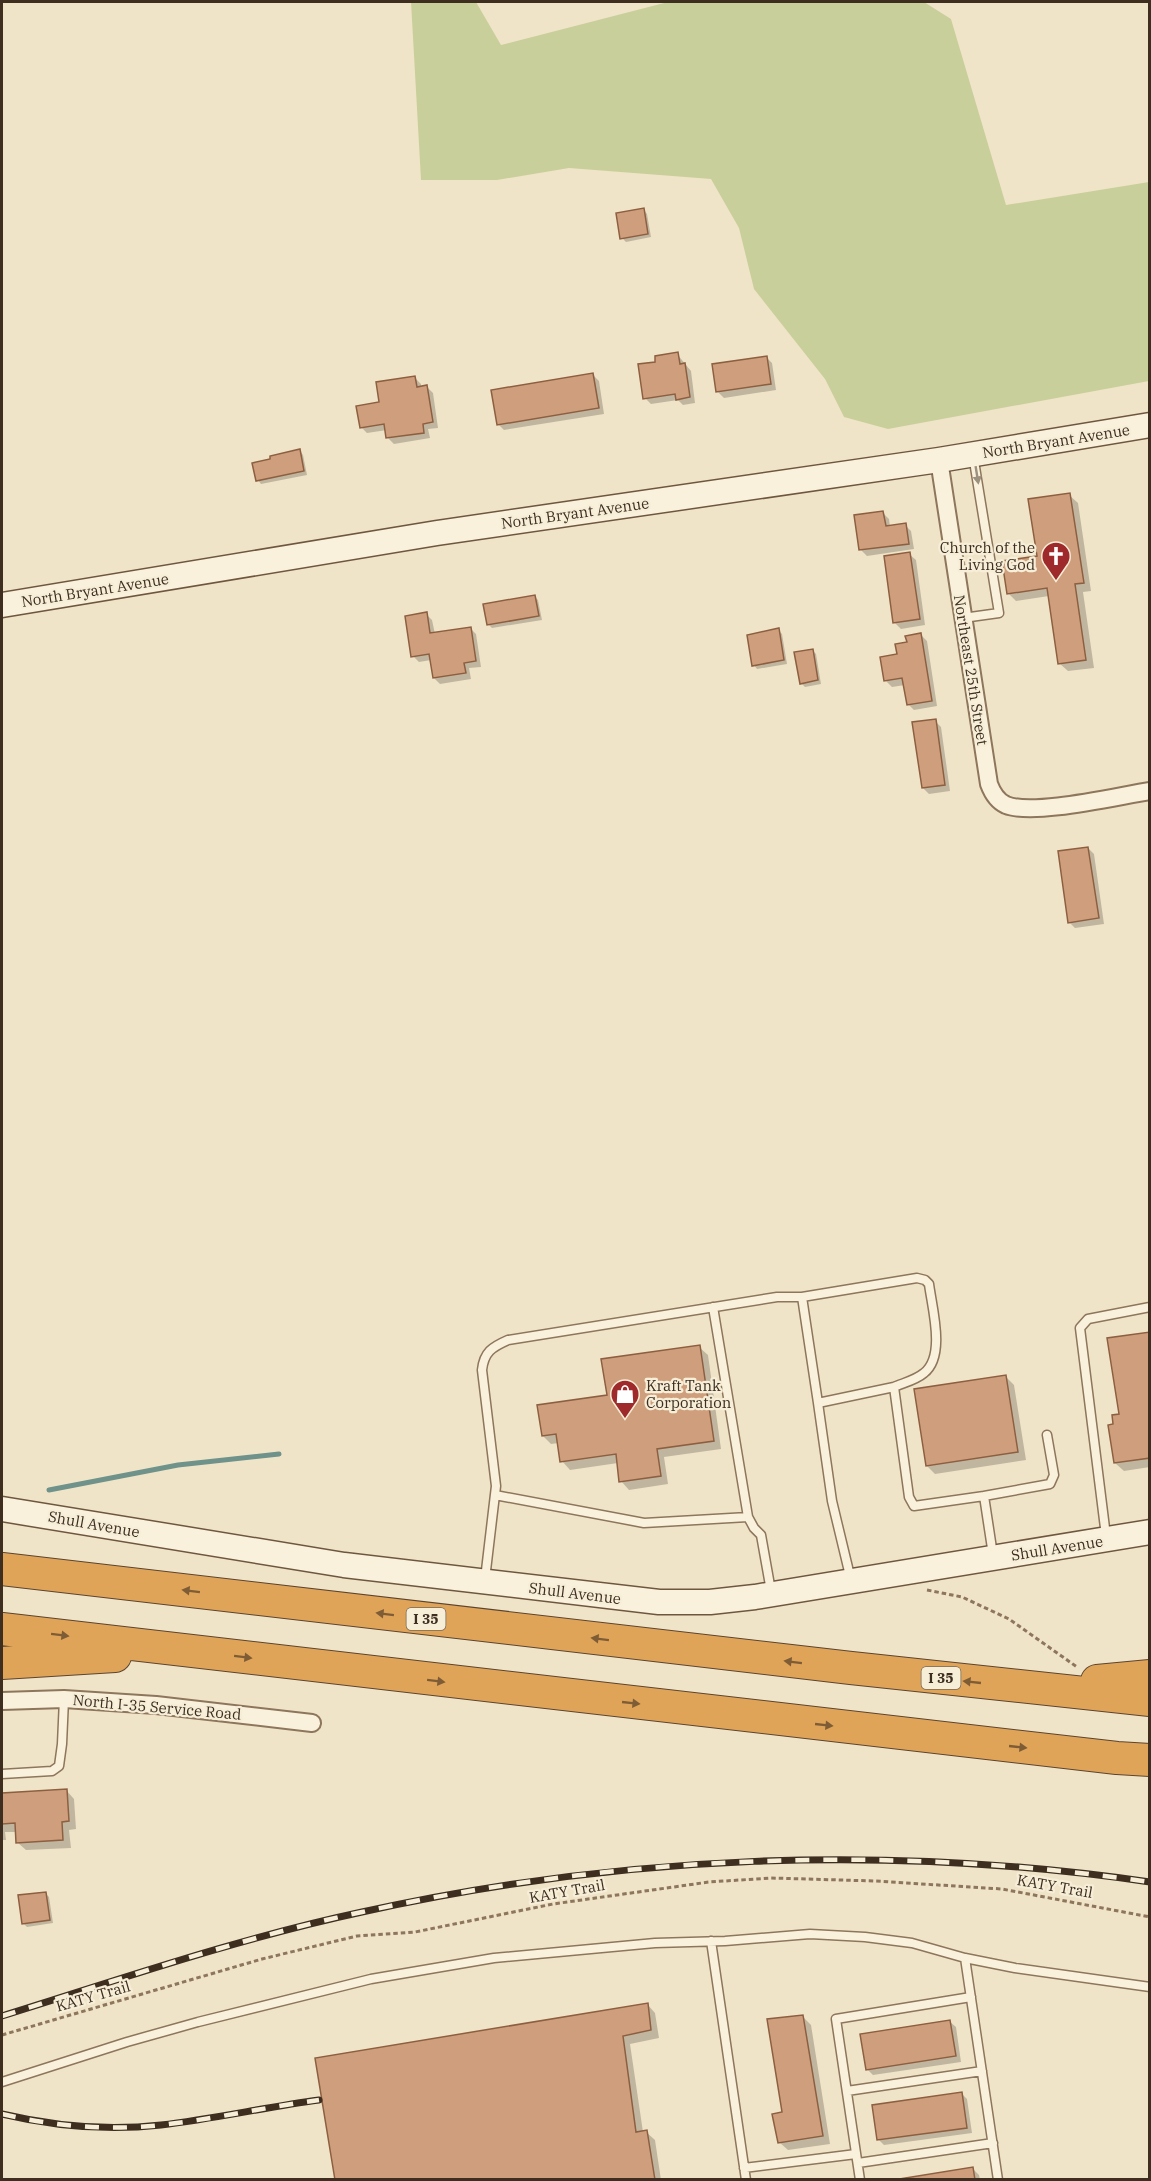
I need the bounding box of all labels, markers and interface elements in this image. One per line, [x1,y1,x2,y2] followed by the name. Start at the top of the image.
[981,420,1131,462] street label: North Bryant Avenue
[972,465,981,484] one-way arrow
[500,493,650,533] street label: North Bryant Avenue
[940,538,1035,574] place label: Church of the Living God
[1040,540,1072,582] church icon: Church of the Living God
[20,569,170,611] street label: North Bryant Avenue
[950,593,992,747] street label: Northeast 25th Street
[646,1376,732,1412] place label: Kraft Tank Corporation
[609,1378,641,1420] shop icon: Kraft Tank Corporation
[47,1507,141,1541] street label: Shull Avenue
[1010,1531,1104,1565] street label: Shull Avenue
[528,1578,622,1608] street label: Shull Avenue
[182,1586,201,1596] one-way arrow
[406,1608,446,1630] road number: I 35
[375,1609,394,1619] one-way arrow
[50,1631,69,1640] one-way arrow
[590,1634,609,1644] one-way arrow
[233,1653,252,1662] one-way arrow
[784,1657,803,1666] one-way arrow
[922,1667,960,1689] road number: I 35
[427,1676,446,1685] one-way arrow
[962,1677,981,1686] one-way arrow
[72,1690,242,1724] street label: North I-35 Service Road
[621,1698,640,1708] one-way arrow
[815,1720,834,1730] one-way arrow
[1009,1742,1028,1752] one-way arrow
[1016,1870,1094,1902] street label: KATY Trail
[528,1875,606,1907] street label: KATY Trail
[54,1976,132,2016] street label: KATY Trail

